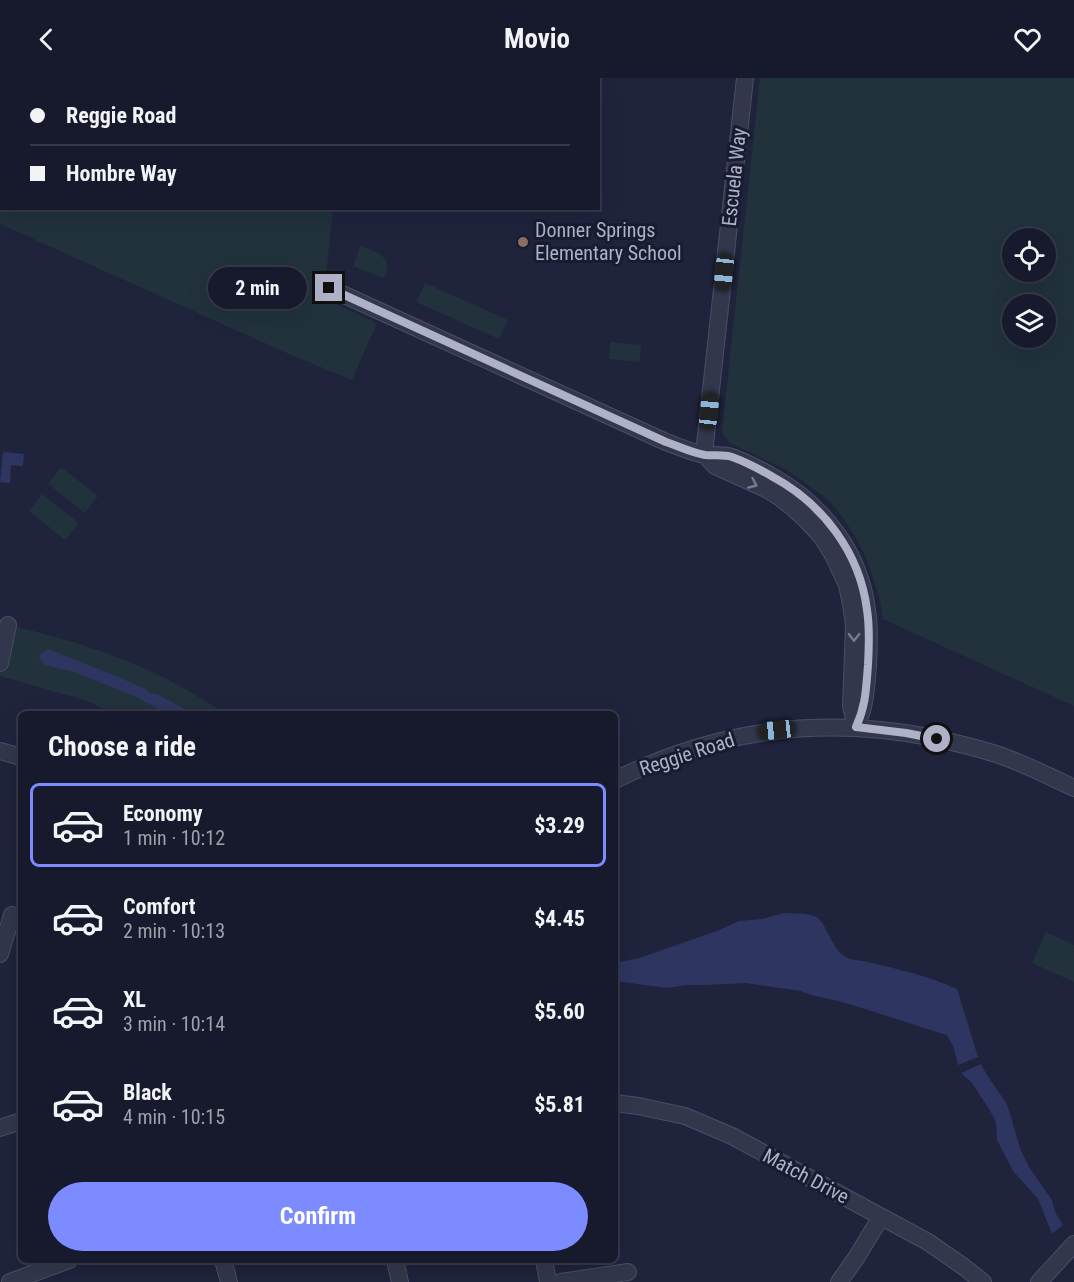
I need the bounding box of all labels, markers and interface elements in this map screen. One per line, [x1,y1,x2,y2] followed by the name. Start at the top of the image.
[30,23,63,56] icon: back
[504,23,570,55] text: Movio
[1011,23,1044,56] icon: heart
[66,103,176,128] text: Reggie Road
[717,127,751,227] street label: Escuela Way
[66,161,176,186] text: Hombre Way
[535,218,682,265] place label: Donner Springs Elementary School
[1002,228,1056,348] map controls
[1002,228,1056,282] button: locate
[516,235,530,249] marker: Donner Springs Elementary School
[713,253,735,291] car
[209,267,308,309] callout: 2 min
[315,274,342,301] route end
[235,276,280,300] text: 2 min
[1002,294,1056,348] button: layers
[698,392,720,430] car
[747,476,758,488] one-way arrow
[848,633,860,642] one-way arrow
[758,719,796,741] car
[923,725,950,752] route start
[636,727,738,781] street label: Reggie Road
[48,731,196,763] text: Choose a ride
[51,798,105,852] icon: car
[123,801,203,826] text: Economy
[534,813,585,838] text: $3.29
[123,826,225,850] text: 1 min · 10:12
[51,891,105,945] icon: car
[123,894,196,919] text: Comfort
[534,906,585,931] text: $4.45
[123,919,225,943] text: 2 min · 10:13
[51,984,105,1038] icon: car
[123,987,146,1012] text: XL
[534,999,585,1024] text: $5.60
[123,1012,225,1036] text: 3 min · 10:14
[51,1077,105,1131] icon: car
[123,1080,172,1105] text: Black
[534,1092,585,1117] text: $5.81
[123,1105,225,1129] text: 4 min · 10:15
[759,1143,853,1209] street label: Match Drive
[48,1182,588,1251] button: Confirm

